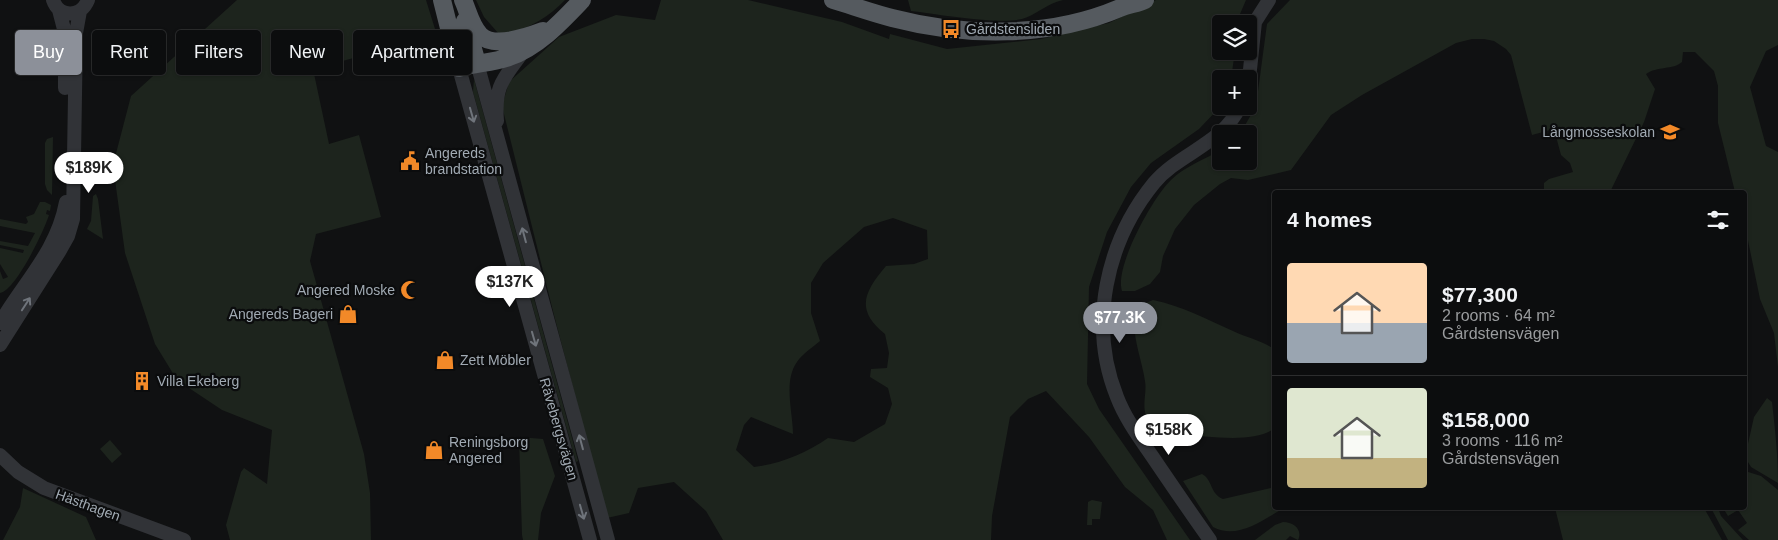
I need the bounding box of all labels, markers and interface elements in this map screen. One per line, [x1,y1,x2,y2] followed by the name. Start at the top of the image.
[1212,15,1257,170] map controls
[1212,15,1257,60] button: layers
[940,18,962,40] bus stop icon: Gårdstensliden
[966,21,1060,37] place label: Gårdstensliden
[15,30,82,75] chip: Buy
[92,30,166,75] chip: Rent
[176,30,261,75] chip: Filters
[271,30,343,75] chip: New
[353,30,472,75] chip: Apartment
[1212,70,1257,115] button: +
[467,106,477,122] one-way arrow
[1659,121,1681,143] school or university icon: Långmosseskolan
[1542,124,1655,140] place label: Långmosseskolan
[1212,125,1257,170] button: −
[425,145,502,177] place label: Angereds brandstation
[399,150,421,172] public building icon: Angereds brandstation
[54,152,124,194] pin: $189K
[65,159,113,176] text: $189K
[1704,206,1732,234] icon: filters
[1287,208,1372,231] text: 4 homes
[519,228,528,244] one-way arrow
[475,266,545,308] pin: $137K
[486,273,534,290] text: $137K
[399,279,421,301] mosque icon: Angered Moske
[297,282,395,298] place label: Angered Moske
[1327,283,1387,343] icon: home
[1442,283,1518,306] text: $77,300
[21,297,31,311] one-way arrow
[1079,302,1161,344] pin: $77.3K
[337,303,359,325] shop icon: Angereds Bageri
[229,306,333,322] place label: Angereds Bageri
[1442,307,1555,324] text: 2 rooms · 64 m²
[1094,309,1146,326] text: $77.3K
[1442,325,1559,342] text: Gårdstensvägen
[529,330,539,346] one-way arrow
[434,349,456,371] shop icon: Zett Möbler
[460,352,531,368] place label: Zett Möbler
[131,370,153,392] building icon: Villa Ekeberg
[157,373,239,389] place label: Villa Ekeberg
[537,376,581,482] street label: Rävebergsvägen
[1327,408,1387,468] icon: home
[1442,408,1530,431] text: $158,000
[1134,414,1204,456] pin: $158K
[1145,421,1193,438] text: $158K
[1442,432,1563,449] text: 3 rooms · 116 m²
[449,434,528,466] place label: Reningsborg Angered
[576,435,586,451] one-way arrow
[423,439,445,461] shop icon: Reningsborg Angered
[1442,450,1559,467] text: Gårdstensvägen
[53,486,123,524] street label: Hästhagen
[578,504,587,520] one-way arrow

